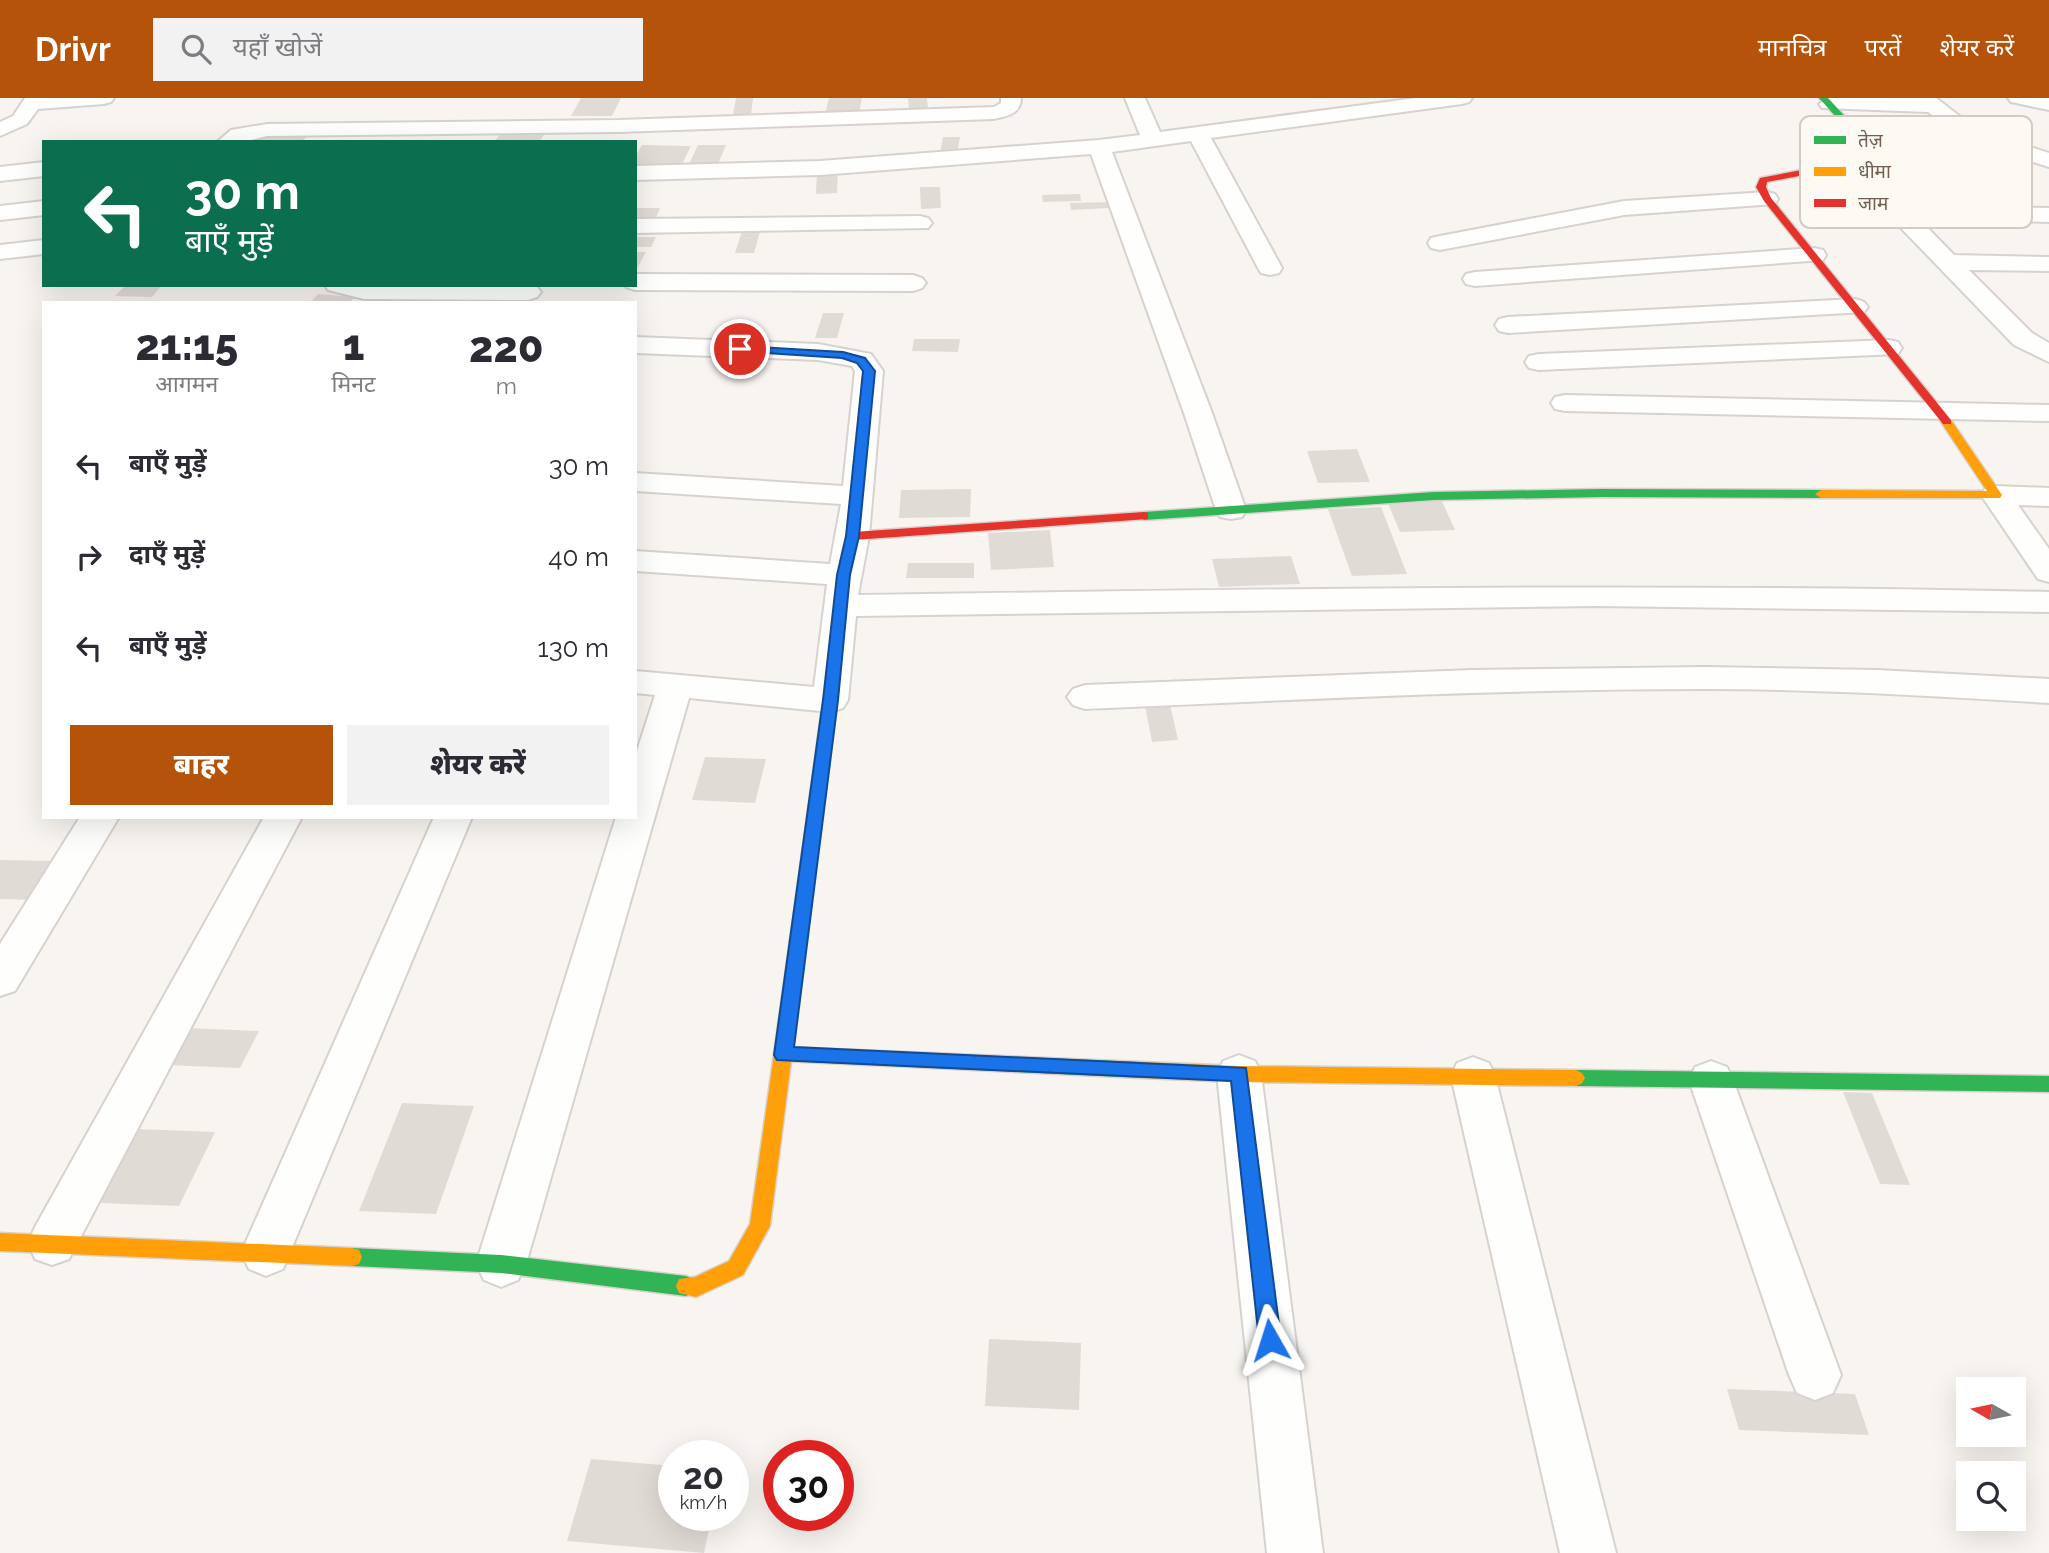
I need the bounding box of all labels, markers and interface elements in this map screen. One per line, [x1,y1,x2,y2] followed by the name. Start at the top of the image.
[153,18,643,81] search box
[35,30,111,69] text: Drivr
[177,30,215,68] icon: search
[233,32,322,62] text: यहाँ खोजें
[1758,33,1826,62] text: मानचित्र
[1864,33,1902,62] text: परतें
[1940,33,2014,62] text: शेयर करें
[1800,116,2032,228] legend
[1858,129,1884,151] text: तेज़
[1858,160,1892,182] text: धीमा
[185,163,300,220] text: 30 m
[70,168,161,259] icon: left
[1858,192,1889,214] text: जाम
[185,222,274,259] text: बाएँ मुड़ें
[710,319,770,379] pin
[135,321,238,370] text: 21:15
[343,321,365,370] text: 1
[469,323,544,372] text: 220
[721,330,759,368] icon: arrive
[155,370,218,397] text: आगमन
[332,370,376,397] text: मिनट
[496,372,517,399] text: m
[70,447,108,485] icon: left
[129,448,207,478] text: बाएँ मुड़ें
[549,451,609,481] text: 30 m
[70,538,108,576] icon: right
[129,539,205,569] text: दाएँ मुड़ें
[548,542,609,572] text: 40 m
[70,629,108,667] icon: left
[129,630,207,660] text: बाएँ मुड़ें
[538,633,609,663] text: 130 m
[70,725,333,805] button: बाहर
[347,725,609,805] button: शेयर करें
[1233,1303,1307,1377] position arrow
[1956,1377,2026,1447] north arrow
[1956,1377,2026,1531] map controls
[763,1440,854,1531] speed limit sign: 30
[683,1456,724,1497] text: 20
[1956,1461,2026,1531] button: search
[680,1492,727,1513] text: km/h

